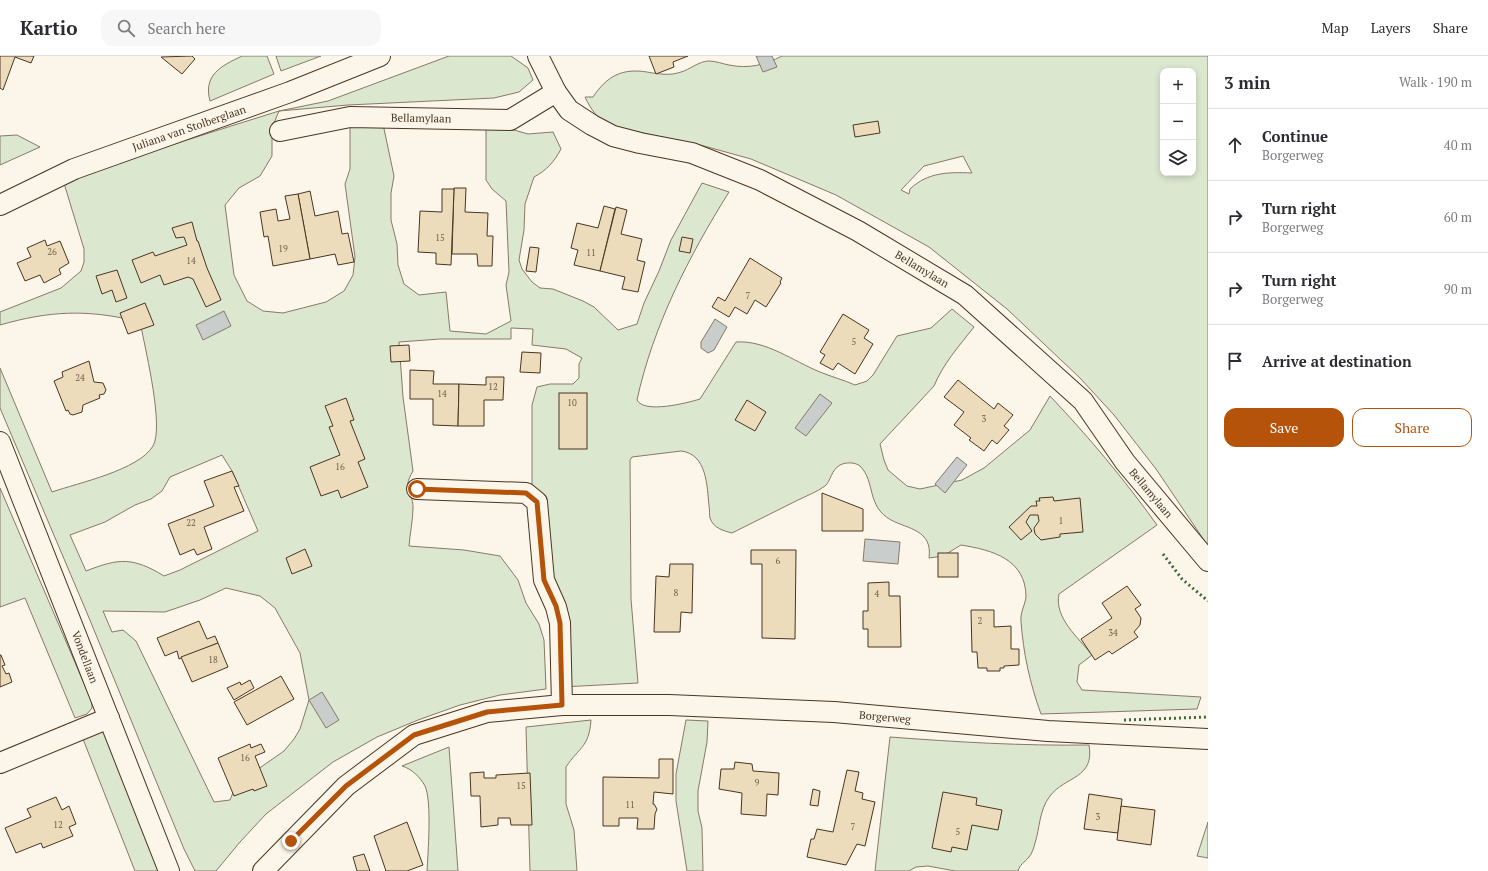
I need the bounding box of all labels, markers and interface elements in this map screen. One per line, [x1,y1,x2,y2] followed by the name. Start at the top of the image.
[101,10,381,46] search box
[20,15,77,40] text: Kartio
[115,17,137,39] icon: search
[147,18,225,38] text: Search here
[1322,18,1349,37] text: Map
[1371,18,1411,37] text: Layers
[1433,18,1468,37] text: Share
[1160,68,1196,176] map controls
[1160,68,1196,104] button: +
[1224,71,1271,94] text: 3 min
[1399,73,1472,91] text: Walk · 190 m
[130,102,248,154] street label: Juliana van Stolberglaan
[1160,104,1196,140] button: −
[391,110,452,126] street label: Bellamylaan
[1262,126,1328,146] text: Continue
[1224,134,1246,156] icon: ahead
[1444,136,1472,154] text: 40 m
[1160,140,1196,176] button: layers
[1262,146,1323,164] text: Borgerweg
[1262,198,1337,218] text: Turn right
[1224,206,1246,228] icon: right
[1444,208,1472,226] text: 60 m
[1262,218,1323,236] text: Borgerweg
[435,232,445,244] house number: 15
[278,243,288,255] house number: 19
[47,246,57,258] house number: 26
[586,247,596,259] house number: 11
[892,247,952,291] street label: Bellamylaan
[186,255,196,267] house number: 14
[1262,270,1337,290] text: Turn right
[1224,278,1246,300] icon: right
[1444,280,1472,298] text: 90 m
[746,290,751,302] house number: 7
[1262,290,1323,308] text: Borgerweg
[852,336,857,348] house number: 5
[1224,350,1246,372] icon: arrive
[1262,351,1412,371] text: Arrive at destination
[75,372,85,384] house number: 24
[488,381,498,393] house number: 12
[437,388,447,400] house number: 14
[567,397,577,409] house number: 10
[1224,408,1344,447] button: Save
[1352,408,1472,447] button: Share
[982,413,987,425] house number: 3
[335,461,345,473] house number: 16
[1126,465,1176,521] street label: Bellamylaan
[408,480,426,498] route start
[1059,515,1063,527] house number: 1
[186,517,196,529] house number: 22
[776,555,781,567] house number: 6
[674,587,679,599] house number: 8
[875,588,880,600] house number: 4
[978,615,983,627] house number: 2
[1108,627,1118,639] house number: 34
[69,629,102,686] street label: Vondellaan
[208,654,218,666] house number: 18
[859,708,912,726] street label: Borgerweg
[240,752,250,764] house number: 16
[755,777,760,789] house number: 9
[516,780,526,792] house number: 15
[625,799,635,811] house number: 11
[1096,811,1101,823] house number: 3
[53,819,63,831] house number: 12
[851,821,856,833] house number: 7
[956,826,961,838] house number: 5
[282,832,300,850] route end

